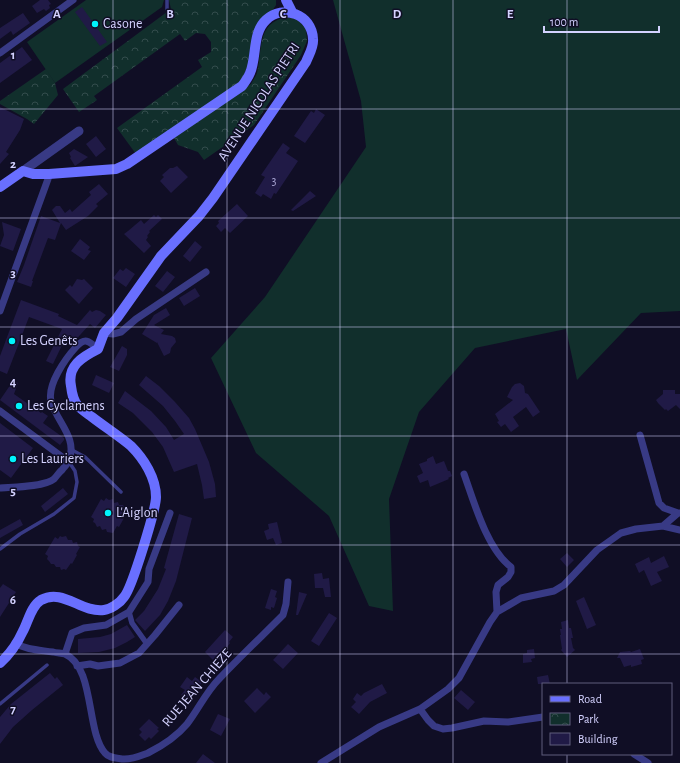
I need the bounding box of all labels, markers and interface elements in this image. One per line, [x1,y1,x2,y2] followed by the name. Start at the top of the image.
[53,8,61,21] text: A
[166,8,174,21] text: B
[280,8,287,21] text: C
[393,8,402,21] text: D
[507,8,514,21] text: E
[544,8,659,34] scale bar
[550,16,578,28] text: 100 m
[103,17,142,31] place label: Casone
[90,19,100,29] marker: Casone
[216,40,302,164] street label: AVENUE NICOLAS PIETRI
[11,49,15,62] text: 1
[10,158,16,171] text: 2
[272,175,277,187] house number: 3
[10,267,16,280] text: 3
[20,334,77,348] place label: Les Genêts
[7,336,17,346] marker: Les Genêts
[10,376,17,389] text: 4
[27,399,105,413] place label: Les Cyclamens
[14,401,24,411] marker: Les Cyclamens
[21,452,84,466] place label: Les Lauriers
[8,454,18,464] marker: Les Lauriers
[10,485,16,498] text: 5
[116,506,158,520] place label: L'Aiglon
[103,508,113,518] marker: L'Aiglon
[10,594,16,607] text: 6
[160,646,235,730] street label: RUE JEAN CHIEZE
[542,683,672,755] legend
[578,693,602,705] text: Road
[10,703,16,716] text: 7
[578,713,599,725] text: Park
[578,733,618,745] text: Building

